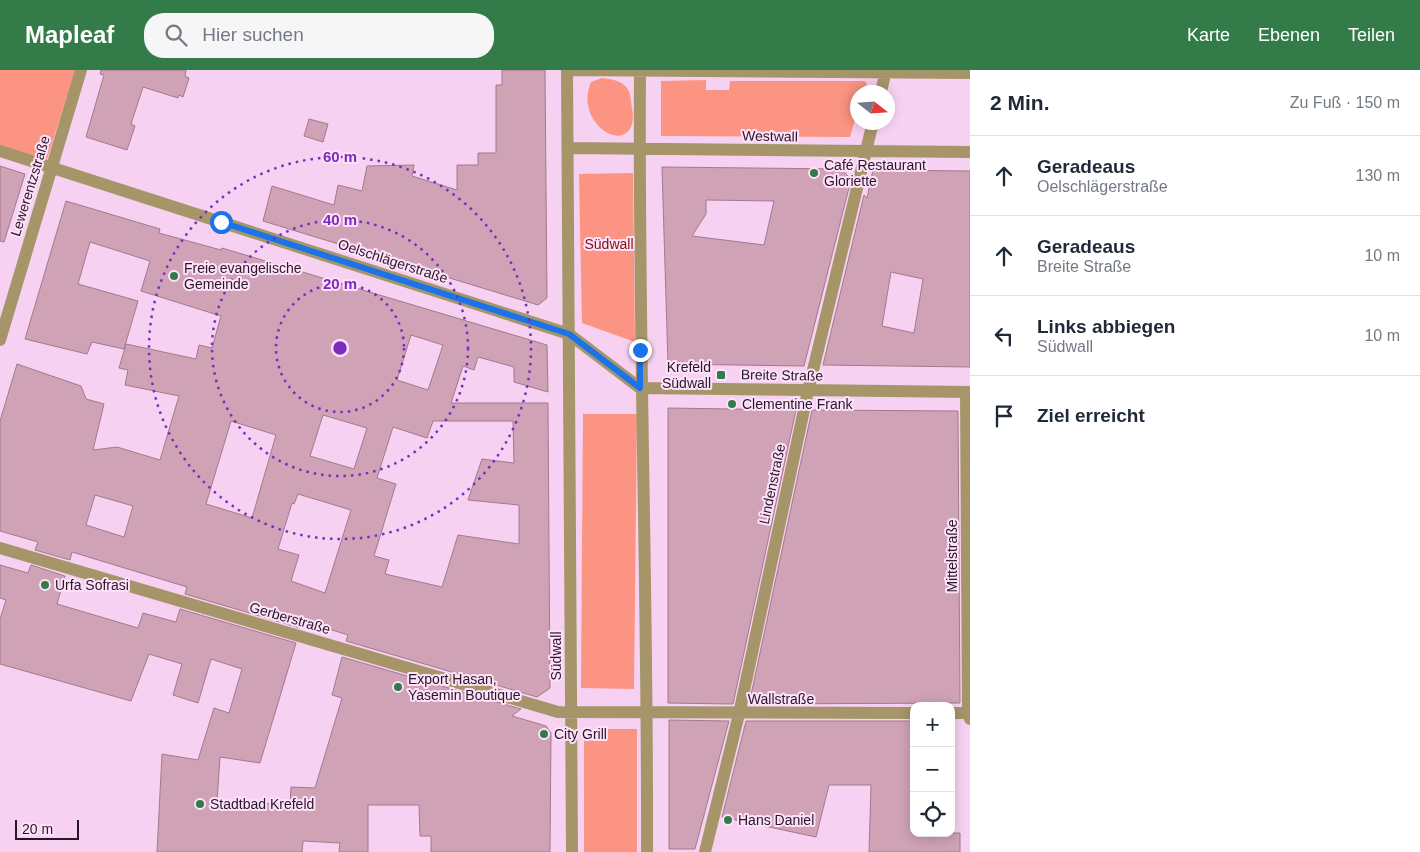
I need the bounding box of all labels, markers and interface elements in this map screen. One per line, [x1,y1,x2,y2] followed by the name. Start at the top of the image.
[144,13,494,58] search box
[25,21,114,48] text: Mapleaf
[162,21,190,49] icon: search
[202,24,304,45] text: Hier suchen
[1187,25,1230,45] text: Karte
[1258,25,1320,45] text: Ebenen
[1348,25,1395,45] text: Teilen
[850,85,895,130] north arrow
[990,91,1050,114] text: 2 Min.
[1290,94,1400,111] text: Zu Fuß · 150 m
[742,128,798,144] street label: Westwall
[7,134,53,238] street label: Lewerentzstraße
[323,148,357,165] text: 60 m
[1037,156,1135,177] text: Geradeaus
[824,157,926,189] place label: Café Restaurant Gloriette
[990,162,1018,190] icon: ahead
[808,167,820,179] marker: Café Restaurant Gloriette
[1356,167,1400,184] text: 130 m
[1037,178,1168,195] text: Oelschlägerstraße
[210,211,233,234] route start
[323,211,357,228] text: 40 m
[336,236,450,286] street label: Oelschlägerstraße
[584,236,634,252] park label: Südwall
[1037,236,1135,257] text: Geradeaus
[990,242,1018,270] icon: ahead
[1364,247,1400,264] text: 10 m
[1037,258,1131,275] text: Breite Straße
[184,260,302,292] place label: Freie evangelische Gemeinde
[168,270,180,282] marker: Freie evangelische Gemeinde
[323,275,357,292] text: 20 m
[1037,316,1175,337] text: Links abbiegen
[990,322,1018,350] icon: left
[1364,327,1400,344] text: 10 m
[1037,338,1093,355] text: Südwall
[331,339,349,357] centre of rings
[629,339,652,362] route end
[662,359,711,391] place label: Krefeld Südwall
[741,366,824,384] street label: Breite Straße
[715,369,727,381] marker: Krefeld Südwall
[742,396,853,412] place label: Clementine Frank
[726,398,738,410] marker: Clementine Frank
[990,402,1018,430] icon: arrive
[1037,405,1145,426] text: Ziel erreicht
[756,442,788,526] street label: Lindenstraße
[944,519,960,593] street label: Mittelstraße
[55,577,129,593] place label: Urfa Sofrasi
[39,579,51,591] marker: Urfa Sofrasi
[248,599,332,637] street label: Gerberstraße
[548,631,564,681] street label: Südwall
[408,671,521,703] place label: Export Hasan, Yasemin Boutique
[392,681,404,693] marker: Export Hasan, Yasemin Boutique
[748,691,814,707] street label: Wallstraße
[910,702,955,837] map controls
[910,702,955,747] button: +
[554,726,607,742] place label: City Grill
[538,728,550,740] marker: City Grill
[910,747,955,792] button: −
[910,792,955,837] button: locate
[210,796,314,812] place label: Stadtbad Krefeld
[194,798,206,810] marker: Stadtbad Krefeld
[738,812,814,828] place label: Hans Daniel
[722,814,734,826] marker: Hans Daniel
[15,817,79,840] scale bar
[22,821,53,837] text: 20 m

